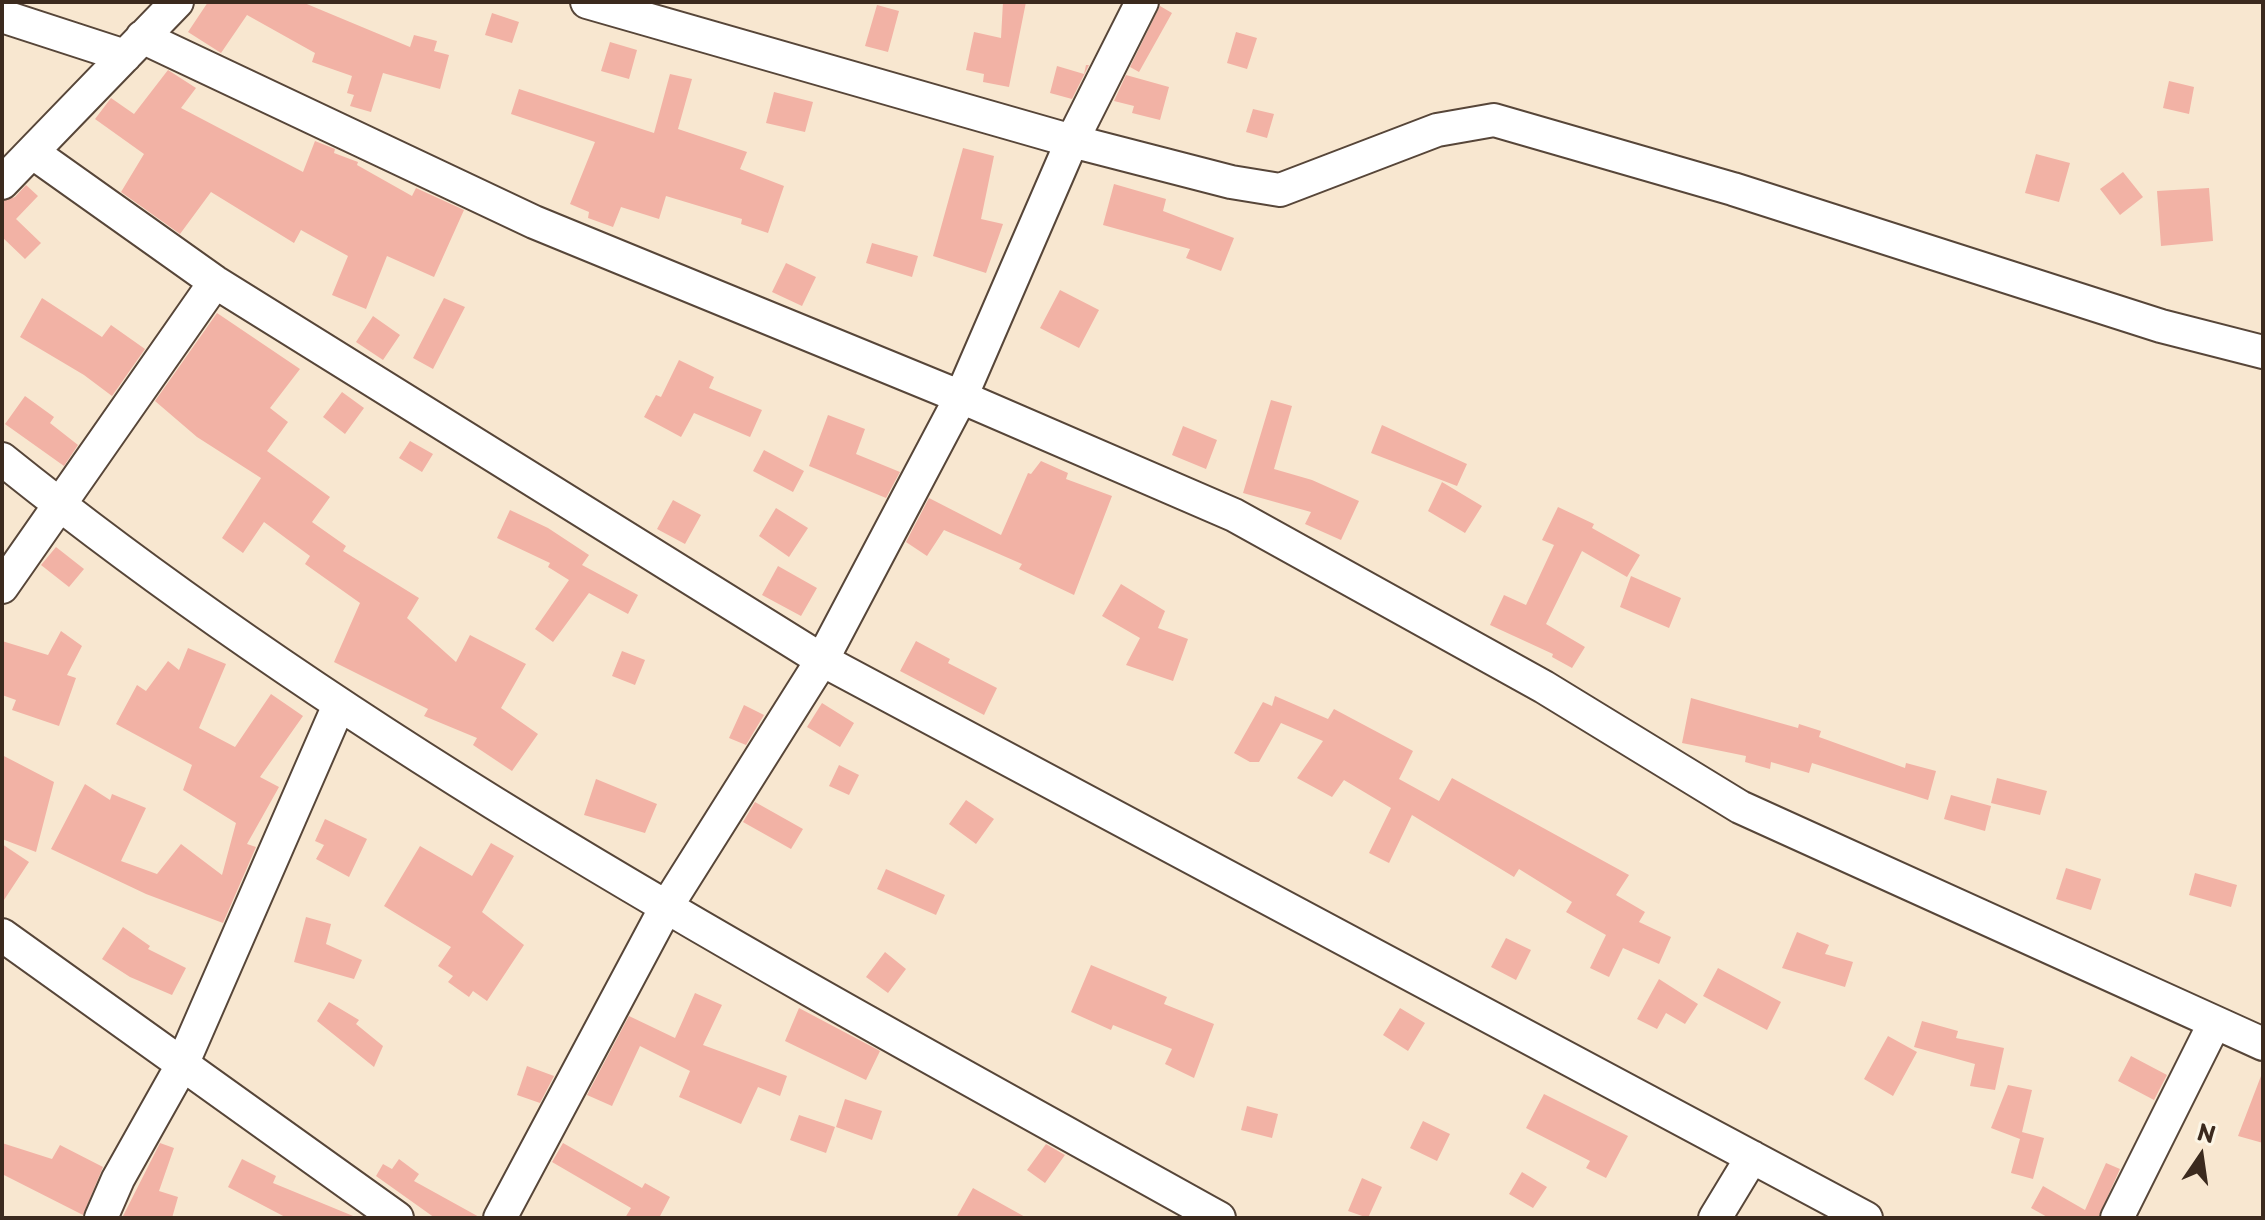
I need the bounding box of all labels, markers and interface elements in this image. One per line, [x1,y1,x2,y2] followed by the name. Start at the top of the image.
[2194,1114,2219,1150] text: N
[2161,1116,2241,1196] north arrow

